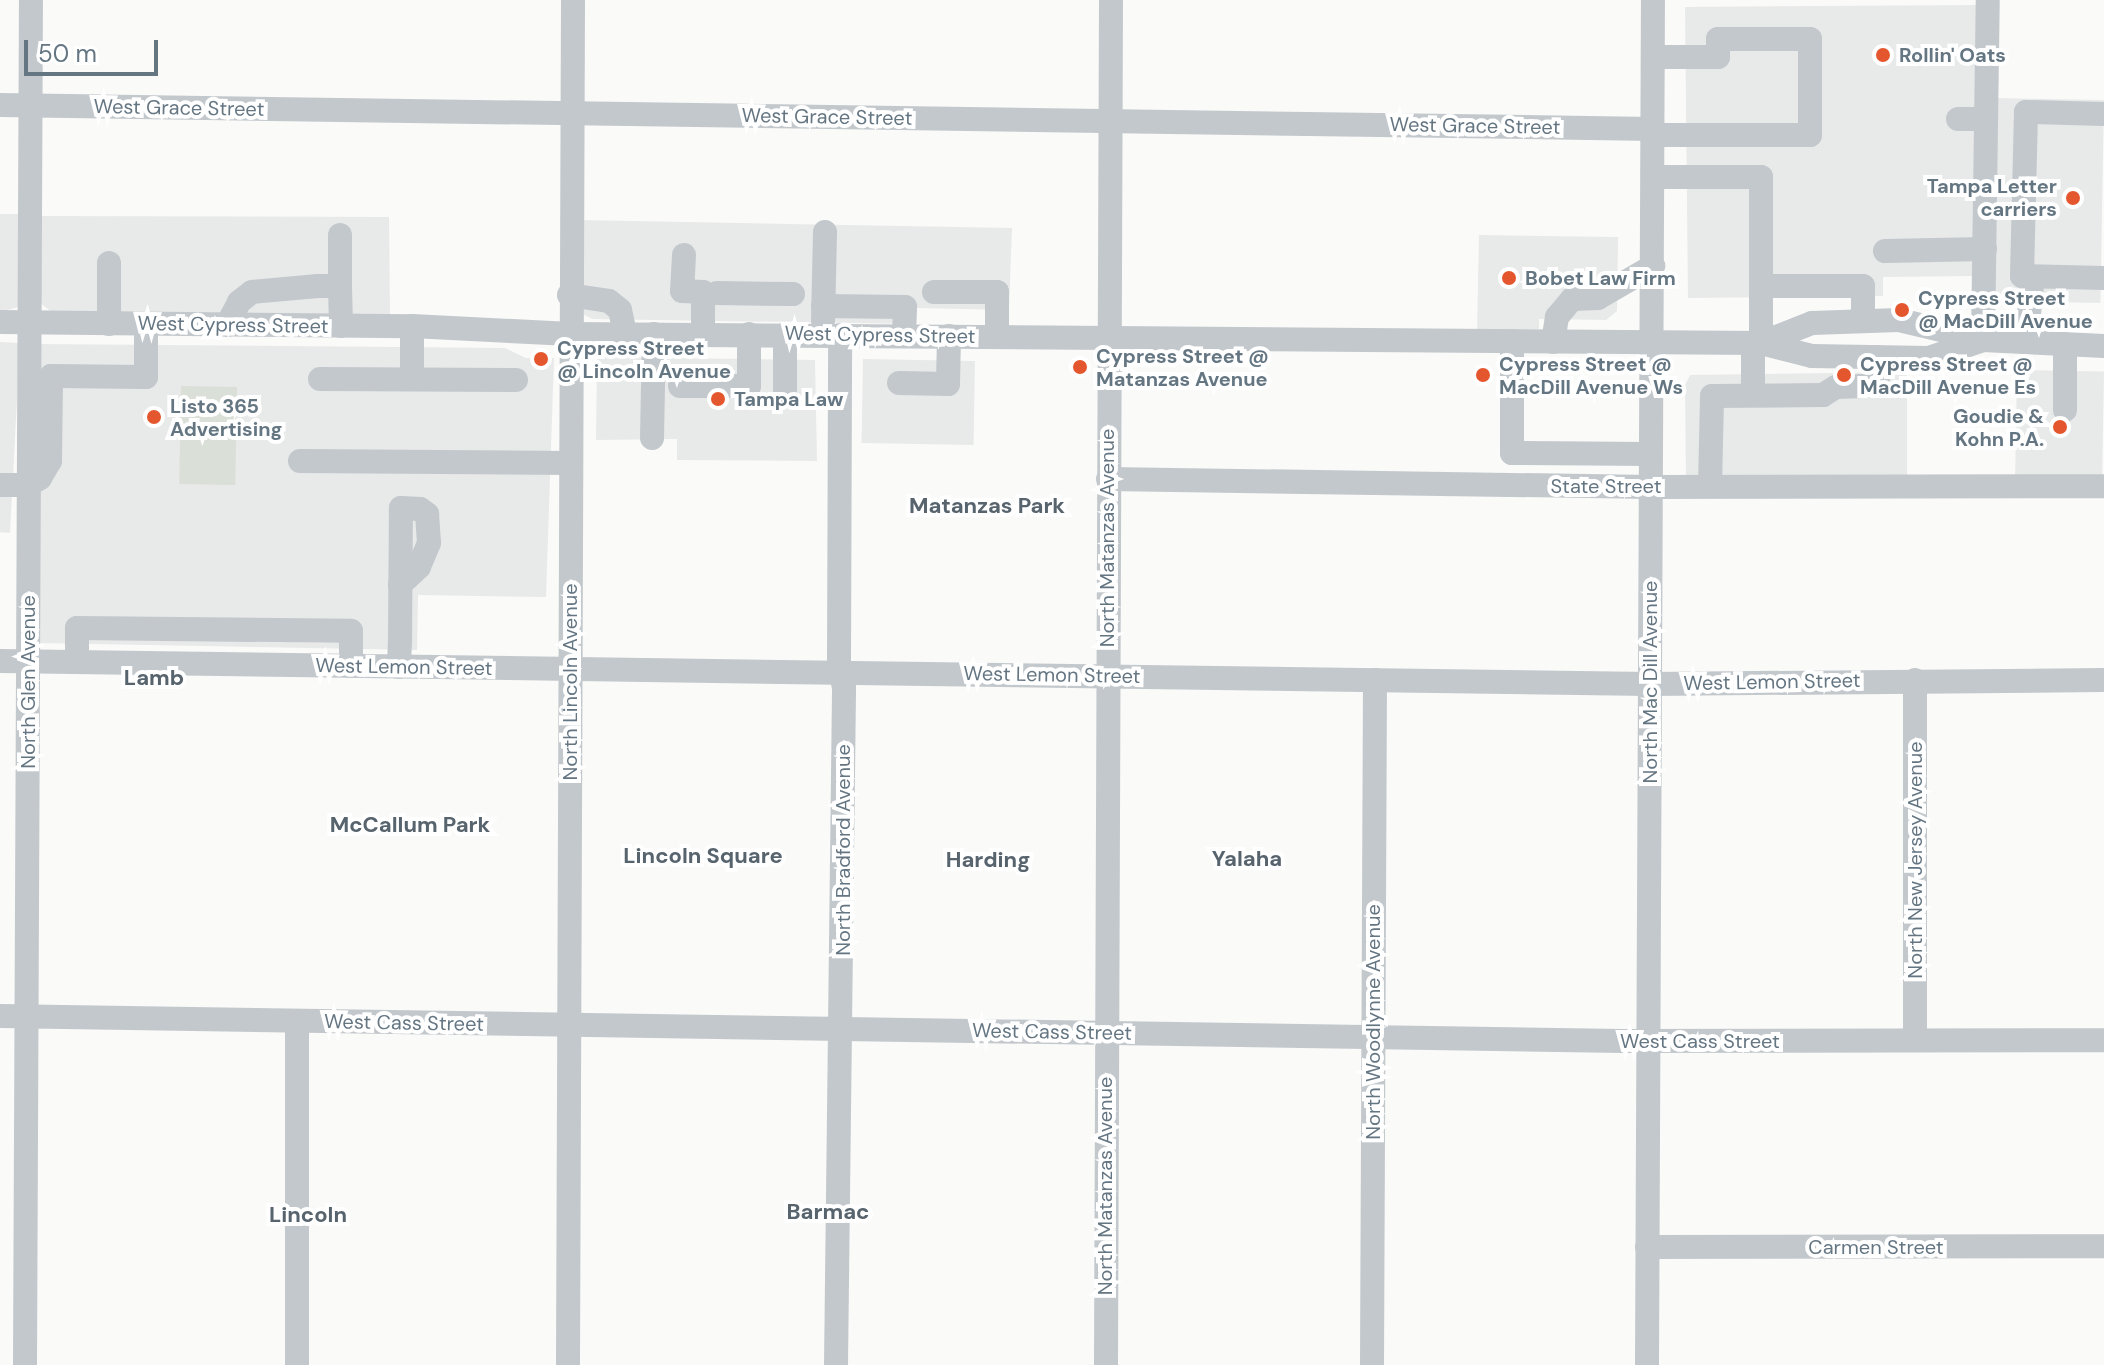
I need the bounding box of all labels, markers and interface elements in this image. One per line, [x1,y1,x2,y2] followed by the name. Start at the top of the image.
[28,24,162,74] scale bar
[38,38,97,69] text: 50 m
[1899,43,2006,67] place label: Rollin' Oats
[1874,46,1892,64] marker: Rollin' Oats
[93,95,265,121] street label: West Grace Street
[741,104,913,130] street label: West Grace Street
[1389,113,1561,139] street label: West Grace Street
[1927,174,2057,221] place label: Tampa Letter carriers
[2064,189,2082,207] marker: Tampa Letter carriers
[1525,266,1676,290] place label: Bobet Law Firm
[1500,269,1518,287] marker: Bobet Law Firm
[1918,286,2093,333] place label: Cypress Street @ MacDill Avenue
[1893,301,1911,319] marker: Cypress Street @ MacDill Avenue
[137,311,329,339] street label: West Cypress Street
[784,321,976,349] street label: West Cypress Street
[557,336,731,383] place label: Cypress Street @ Lincoln Avenue
[1096,344,1269,391] place label: Cypress Street @ Matanzas Avenue
[532,350,550,368] marker: Cypress Street @ Lincoln Avenue
[1499,352,1683,399] place label: Cypress Street @ MacDill Avenue Ws
[1860,352,2036,399] place label: Cypress Street @ MacDill Avenue Es
[1071,358,1089,376] marker: Cypress Street @ Matanzas Avenue
[1474,366,1492,384] marker: Cypress Street @ MacDill Avenue Ws
[1835,366,1853,384] marker: Cypress Street @ MacDill Avenue Es
[734,387,843,411] place label: Tampa Law
[709,390,727,408] marker: Tampa Law
[170,394,282,441] place label: Listo 365 Advertising
[1953,404,2044,451] place label: Goudie & Kohn P.A.
[145,408,163,426] marker: Listo 365 Advertising
[2051,418,2069,436] marker: Goudie & Kohn P.A.
[1095,429,1119,647] street label: North Matanzas Avenue
[1551,474,1661,498] street label: State Street
[909,493,1065,519] district label: Matanzas Park
[1638,581,1662,783] street label: North Mac Dill Avenue
[558,583,582,781] street label: North Lincoln Avenue
[16,595,40,769] street label: North Glen Avenue
[315,653,493,681] street label: West Lemon Street
[963,661,1141,689] street label: West Lemon Street
[124,665,184,691] district label: Lamb
[1683,668,1861,696] street label: West Lemon Street
[1903,741,1927,979] street label: North New Jersey Avenue
[831,744,855,956] street label: North Bradford Avenue
[330,812,490,838] district label: McCallum Park
[623,843,783,869] district label: Lincoln Square
[1212,846,1282,872] district label: Yalaha
[946,847,1030,873] district label: Harding
[1361,904,1385,1140] street label: North Woodlynne Avenue
[324,1010,484,1036] street label: West Cass Street
[972,1019,1132,1045] street label: West Cass Street
[1620,1029,1780,1053] street label: West Cass Street
[1093,1077,1117,1295] street label: North Matanzas Avenue
[787,1199,869,1225] district label: Barmac
[269,1202,347,1228] district label: Lincoln
[1808,1235,1944,1259] street label: Carmen Street

